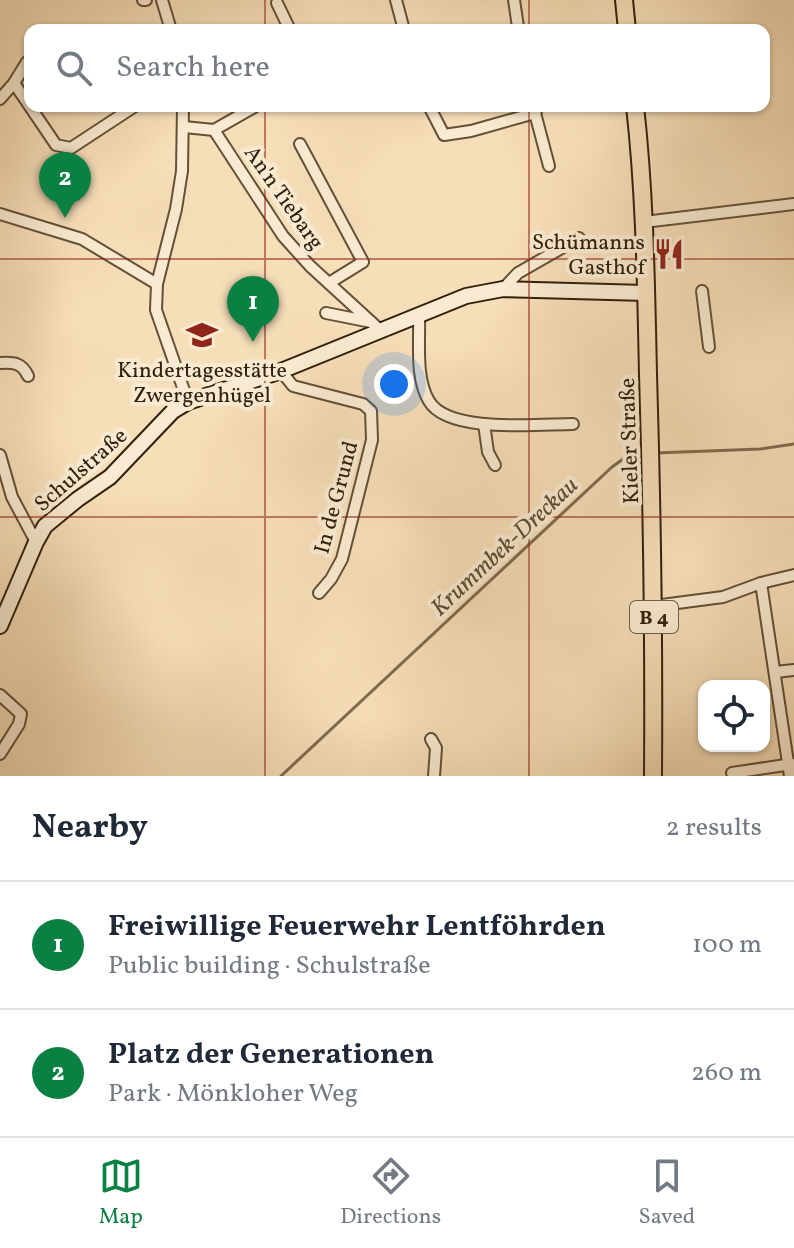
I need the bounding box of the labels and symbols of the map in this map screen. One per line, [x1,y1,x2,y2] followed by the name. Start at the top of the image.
[236,140,330,257] street label: An'n Tiebarg
[39,152,91,218] pin: 2
[532,228,647,284] place label: Schümanns Gasthof
[652,237,686,271] restaurant icon: Schümanns Gasthof
[227,276,279,342] pin: 1
[185,318,219,352] school or university icon: Kindertagesstätte Zwergenhügel
[117,356,287,412] place label: Kindertagesstätte Zwergenhügel
[374,364,414,404] your location
[613,377,648,505] street label: Kieler Straße
[28,422,135,520] street label: Schulstraße
[307,438,367,558] street label: In de Grund
[424,470,587,625] water label: Krummbek-Dreckau
[630,601,678,633] road number: B 4

